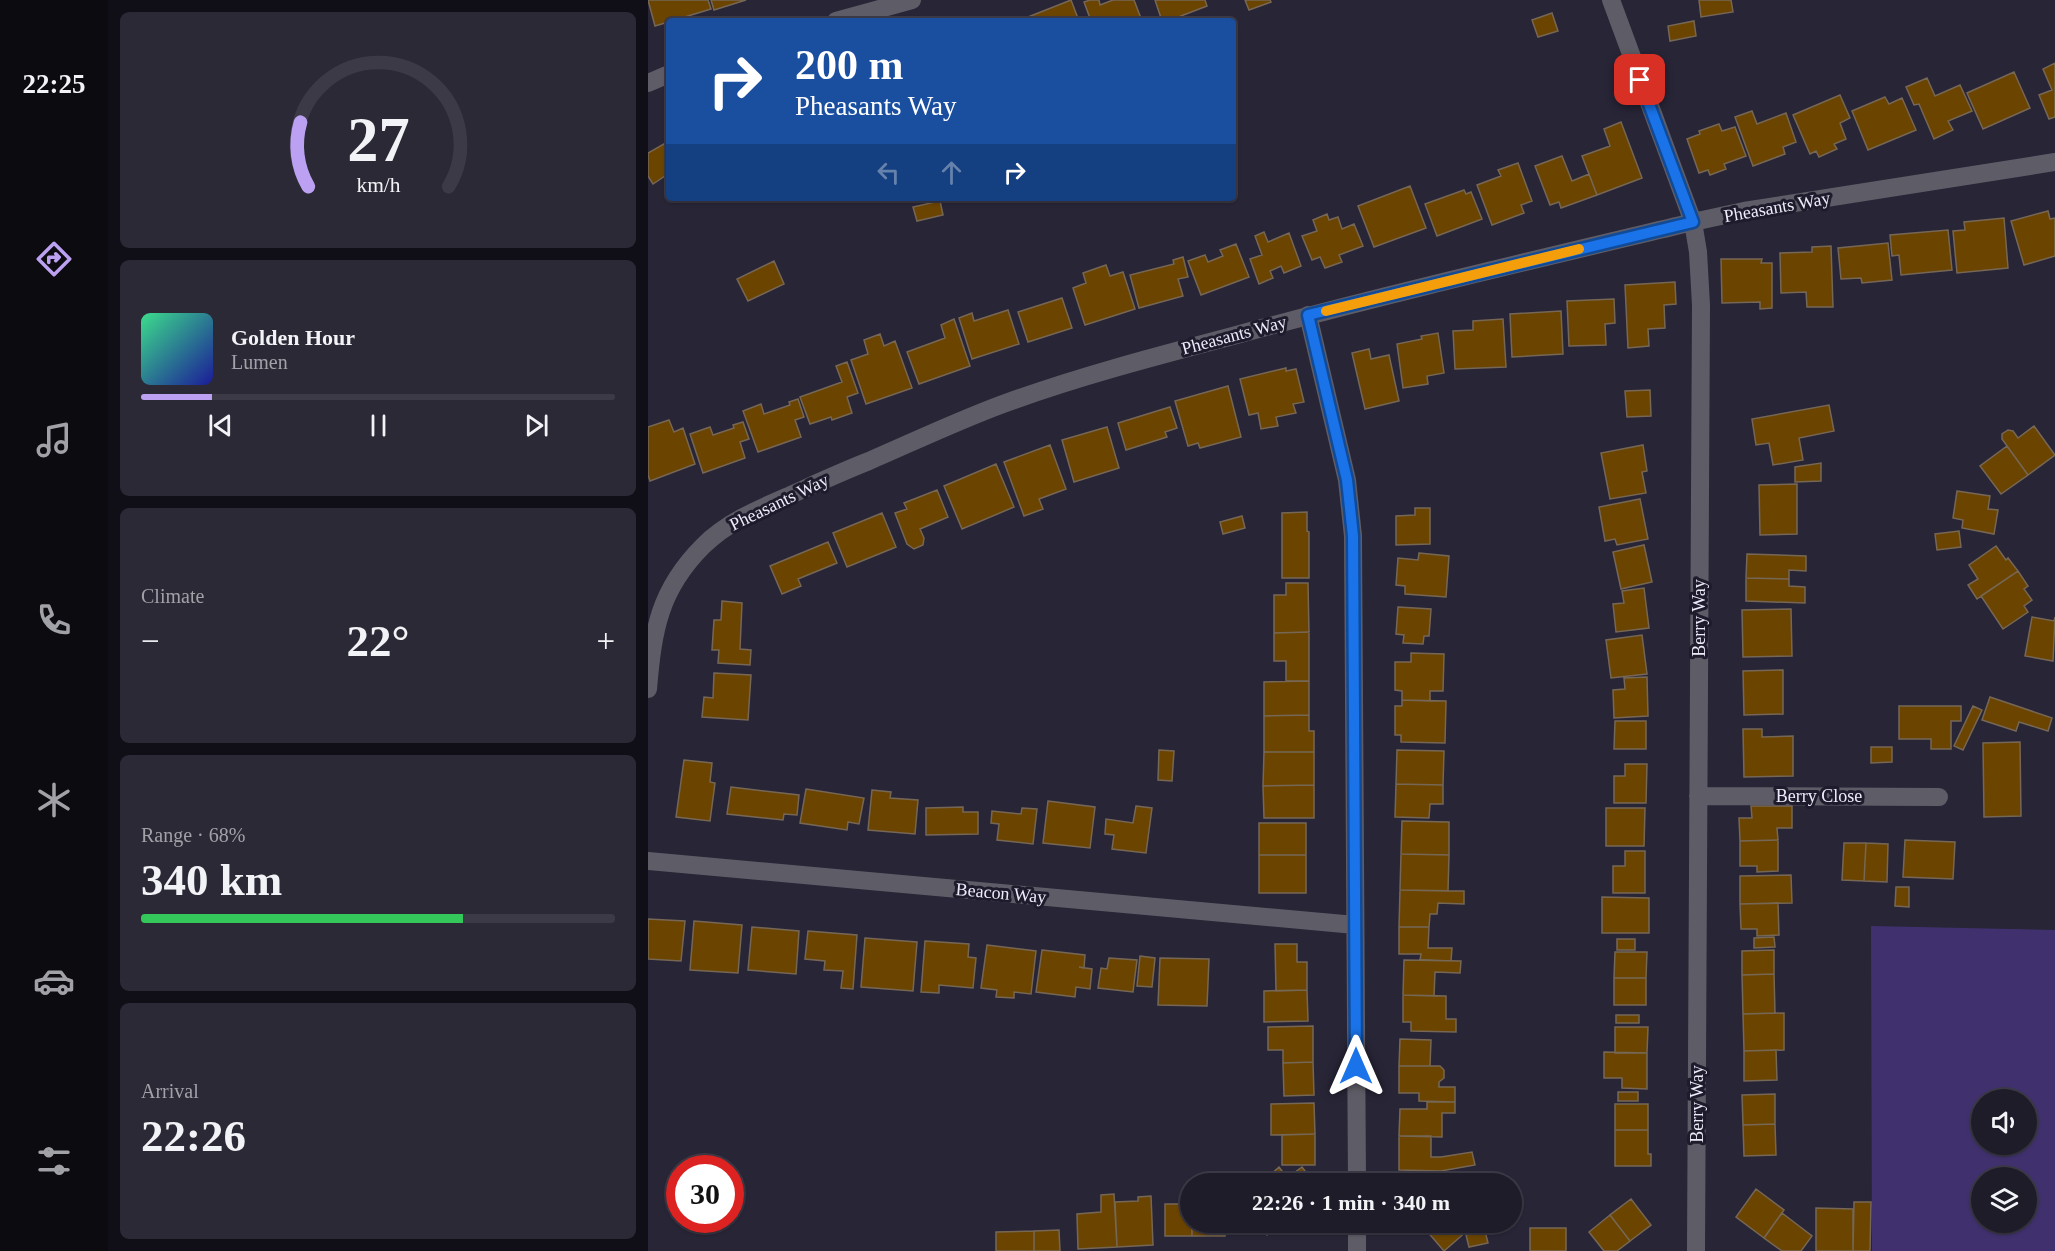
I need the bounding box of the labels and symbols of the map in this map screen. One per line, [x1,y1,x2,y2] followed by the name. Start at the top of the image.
[1614,54,1665,105] pin
[1722,188,1832,226] street label: Pheasants Way
[1179,311,1289,359] street label: Pheasants Way
[726,469,832,535] street label: Pheasants Way
[1689,579,1709,657] street label: Berry Way
[1776,786,1862,806] street label: Berry Close
[955,879,1047,907] street label: Beacon Way
[1324,1034,1388,1098] position arrow
[1687,1065,1707,1143] street label: Berry Way
[666,1155,744,1233] speed limit sign: 30

